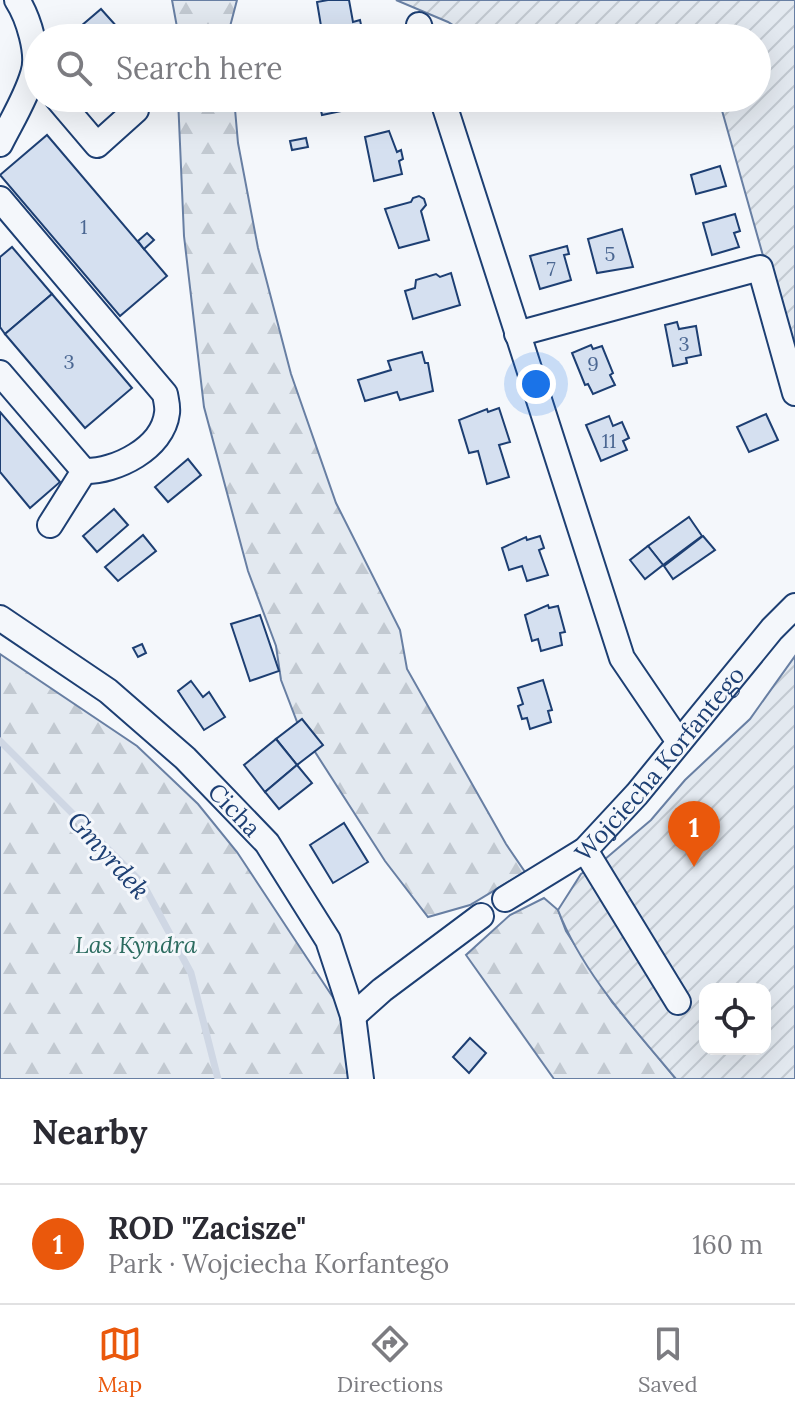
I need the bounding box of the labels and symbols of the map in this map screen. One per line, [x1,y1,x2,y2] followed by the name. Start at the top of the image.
[80,214,88,239] house number: 1
[605,241,615,266] house number: 5
[546,256,556,281] house number: 7
[678,331,690,356] house number: 3
[63,349,75,374] house number: 3
[587,351,599,376] house number: 9
[516,364,556,404] your location
[602,428,616,453] house number: 11
[567,660,751,867] street label: Wojciecha Korfantego
[202,776,268,843] street label: Cicha
[668,801,720,867] pin: 1
[61,804,157,906] water label: Gmyrdek
[75,929,198,960] park label: Las Kyndra

